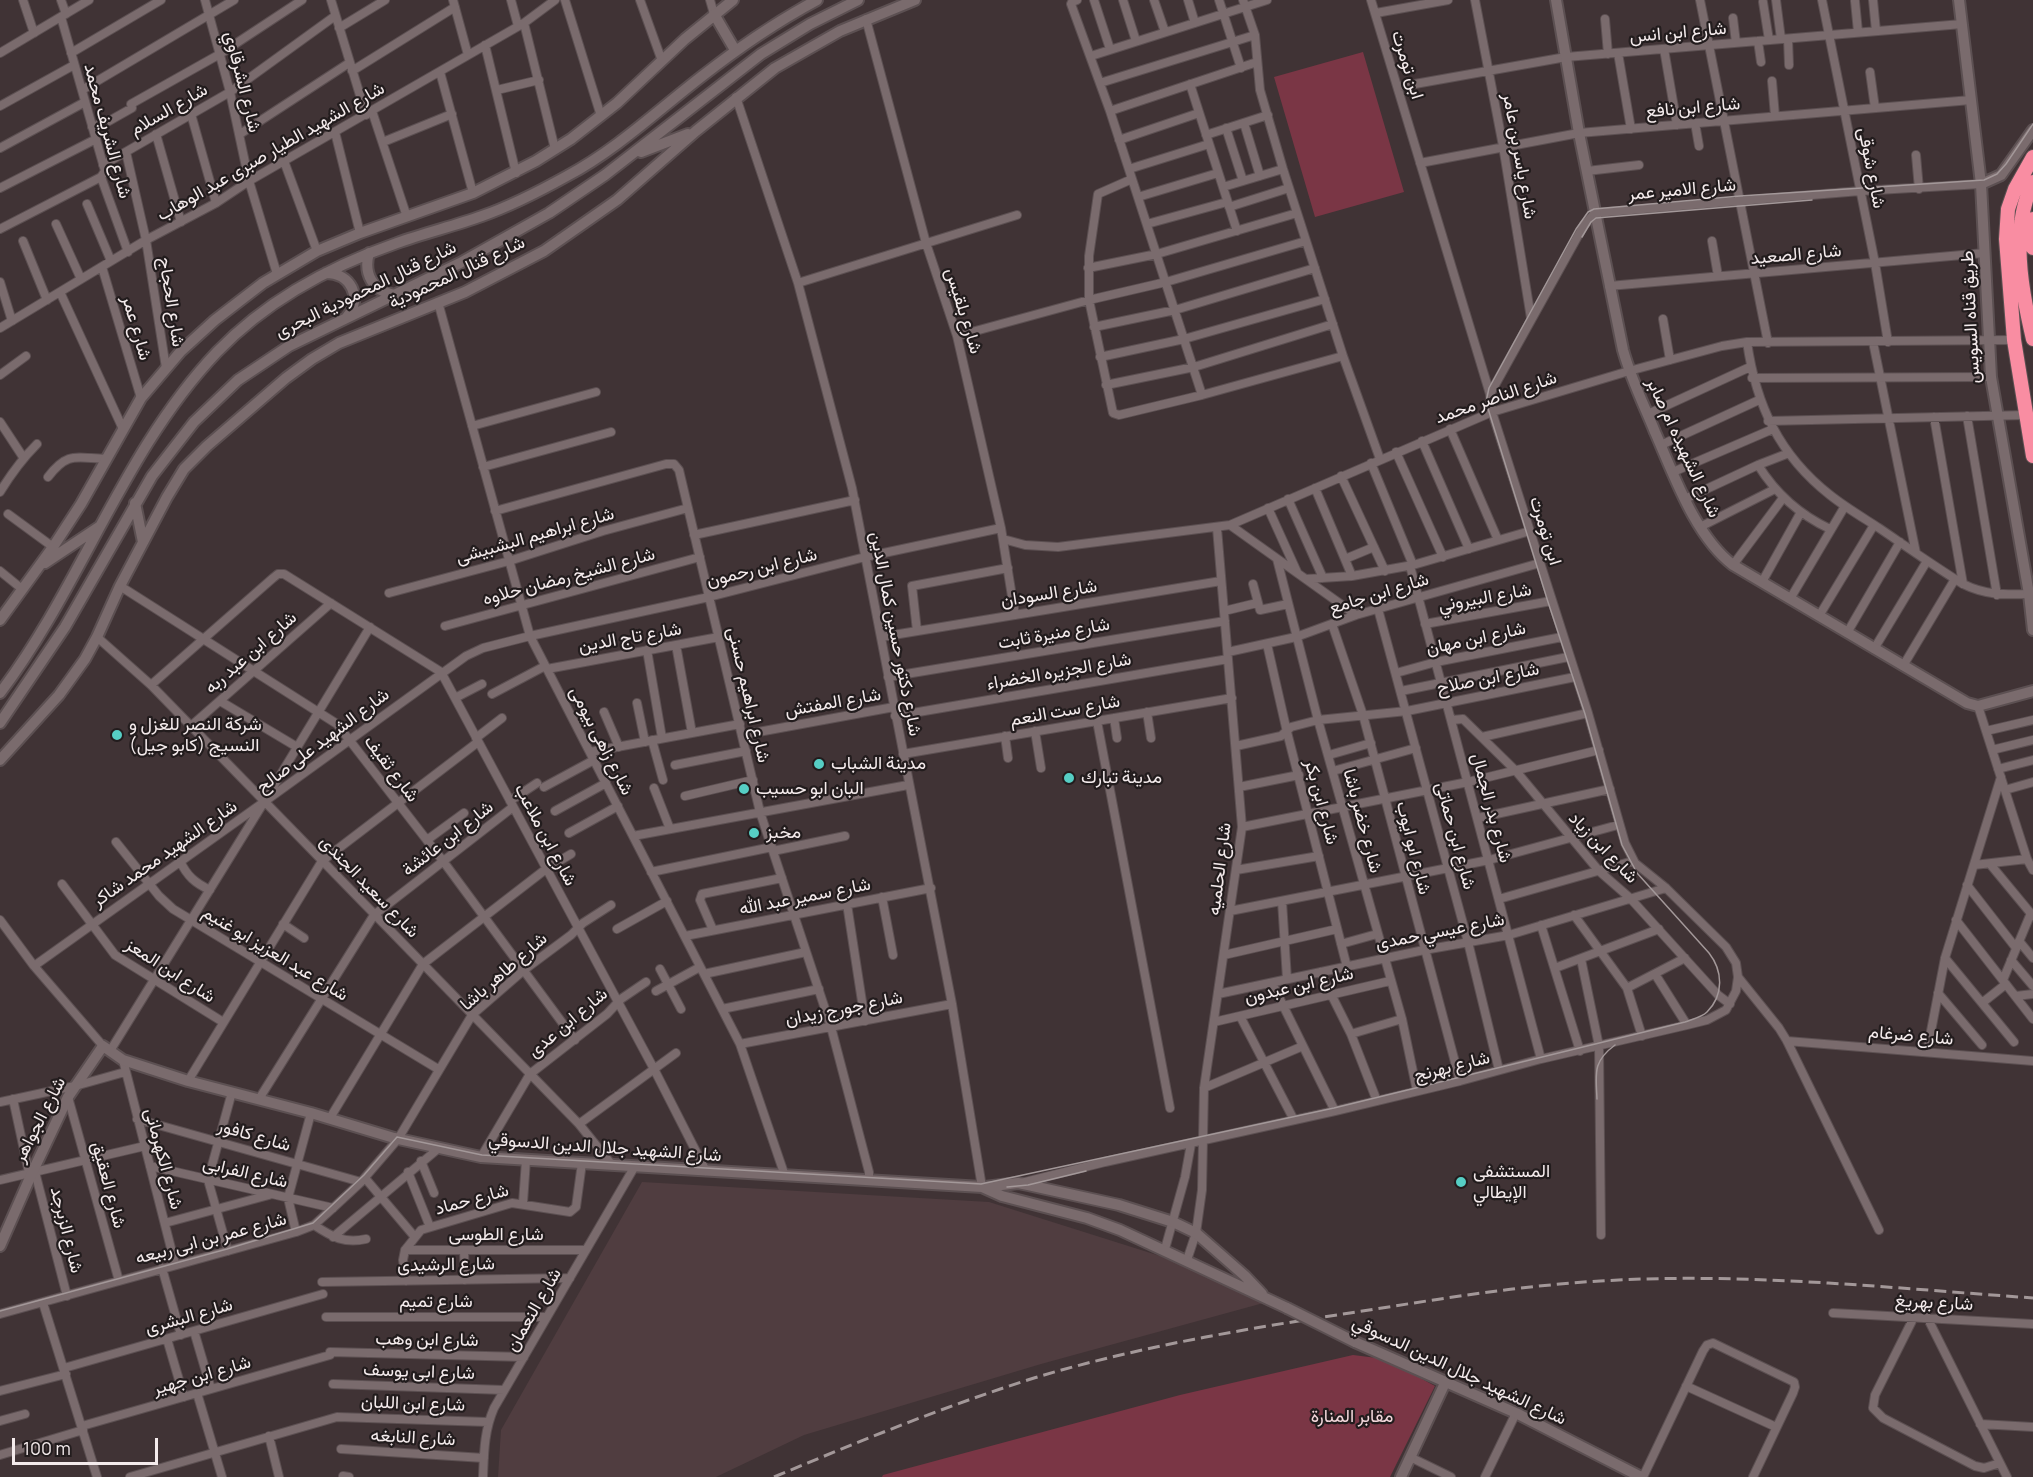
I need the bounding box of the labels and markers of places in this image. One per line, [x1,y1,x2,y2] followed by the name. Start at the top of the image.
[129,714,262,756] place label: شركة النصر للغزل و النسيج (كابو جيل)
[110,728,124,742] marker: شركة النصر للغزل و النسيج (كابو جيل)
[831,753,926,775] place label: مدينة الشباب
[812,757,826,771] marker: مدينة الشباب
[1081,767,1162,789] place label: مدينة تبارك
[1062,771,1076,785] marker: مدينة تبارك
[756,778,864,800] place label: البان ابو حسيب
[737,782,751,796] marker: البان ابو حسيب
[766,822,801,844] place label: مخبز
[747,826,761,840] marker: مخبز
[1473,1161,1550,1204] place label: المستشفى الإيطالي
[1454,1175,1468,1189] marker: المستشفى الإيطالي

